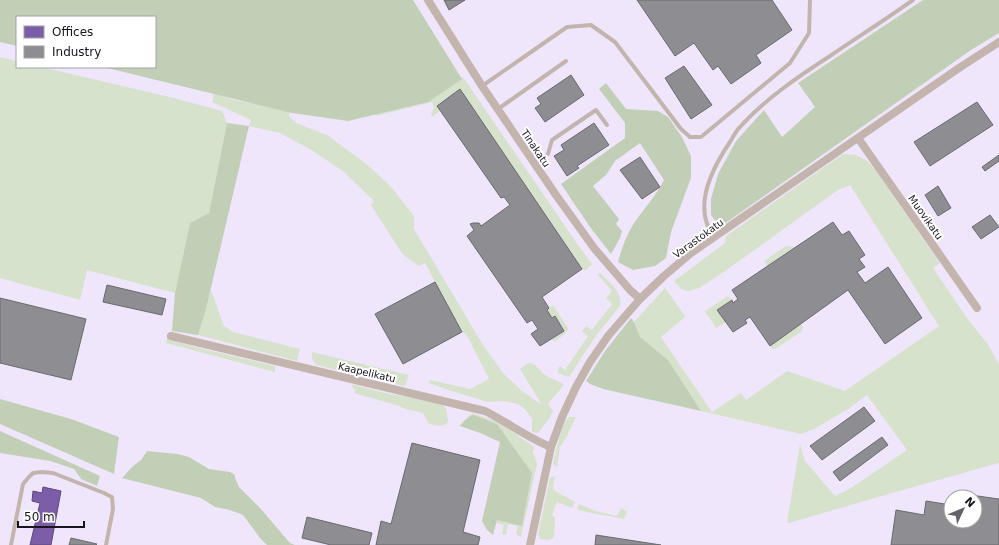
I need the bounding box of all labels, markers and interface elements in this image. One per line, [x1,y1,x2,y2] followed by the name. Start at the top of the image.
[16,16,156,68] legend
[52,25,93,39] text: Offices
[52,45,101,59] text: Industry
[518,127,552,169] street label: Tinakatu
[906,193,945,242] street label: Muovikatu
[671,216,726,260] street label: Varastokatu
[337,361,397,384] street label: Kaapelikatu
[943,489,983,529] north arrow
[962,495,978,510] text: N
[18,503,84,529] scale bar
[24,510,55,524] text: 50 m

